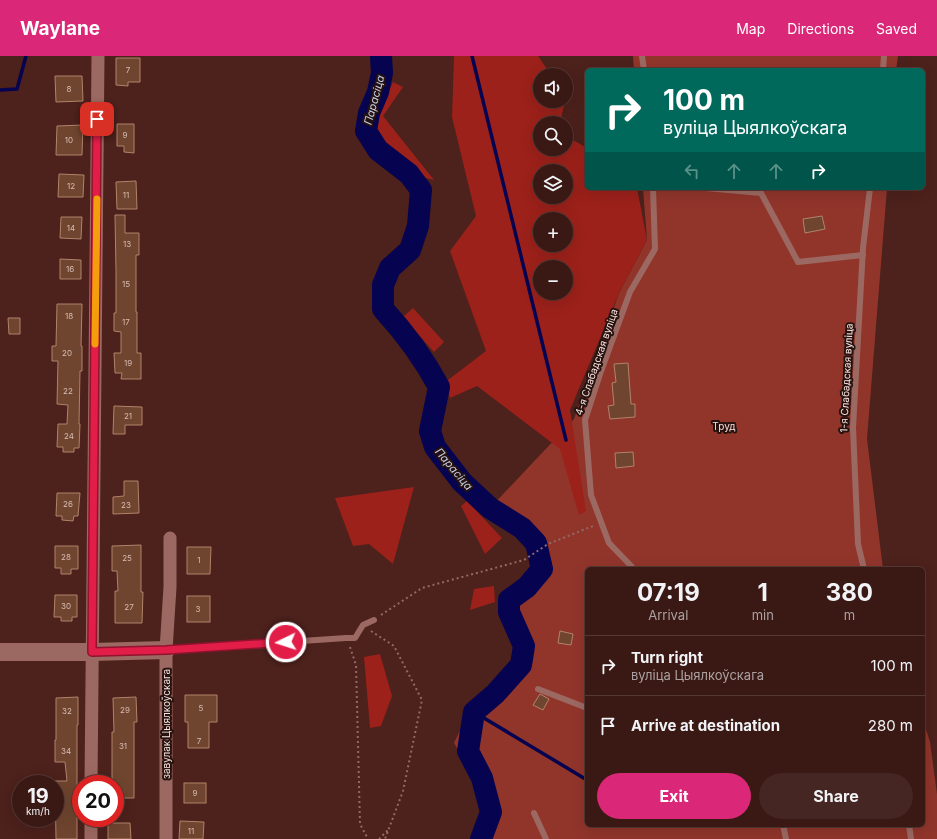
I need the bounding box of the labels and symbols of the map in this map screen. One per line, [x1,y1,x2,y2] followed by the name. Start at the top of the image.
[126,65,131,75] house number: 7
[361,73,387,126] water label: Парасіца
[67,84,72,94] house number: 8
[80,102,114,136] pin
[123,130,128,140] house number: 9
[65,135,73,145] house number: 10
[67,181,75,191] house number: 12
[123,190,129,200] house number: 11
[67,223,75,233] house number: 14
[123,239,131,249] house number: 13
[66,264,74,274] house number: 16
[122,279,130,289] house number: 15
[572,307,620,417] street label: 4-я Слабадская вуліца
[65,311,73,321] house number: 18
[122,317,130,327] house number: 17
[837,323,855,433] street label: 1-я Слабадская вуліца
[62,348,72,358] house number: 20
[124,358,132,368] house number: 19
[63,386,73,396] house number: 22
[124,411,132,421] house number: 21
[712,420,736,432] park label: Труд
[64,431,74,441] house number: 24
[432,445,476,493] water label: Парасіца
[63,499,73,509] house number: 26
[121,500,131,510] house number: 23
[61,552,71,562] house number: 28
[122,553,132,563] house number: 25
[197,555,201,565] house number: 1
[61,601,71,611] house number: 30
[124,602,134,612] house number: 27
[196,604,201,614] house number: 3
[265,621,307,663] position arrow
[160,669,172,779] street label: завулак Цыялкоўскага
[199,703,204,713] house number: 5
[120,705,130,715] house number: 29
[62,706,72,716] house number: 32
[197,736,202,746] house number: 7
[119,741,127,751] house number: 31
[61,746,71,756] house number: 34
[72,775,124,827] speed limit sign: 20
[193,788,198,798] house number: 9
[188,826,194,836] house number: 11

